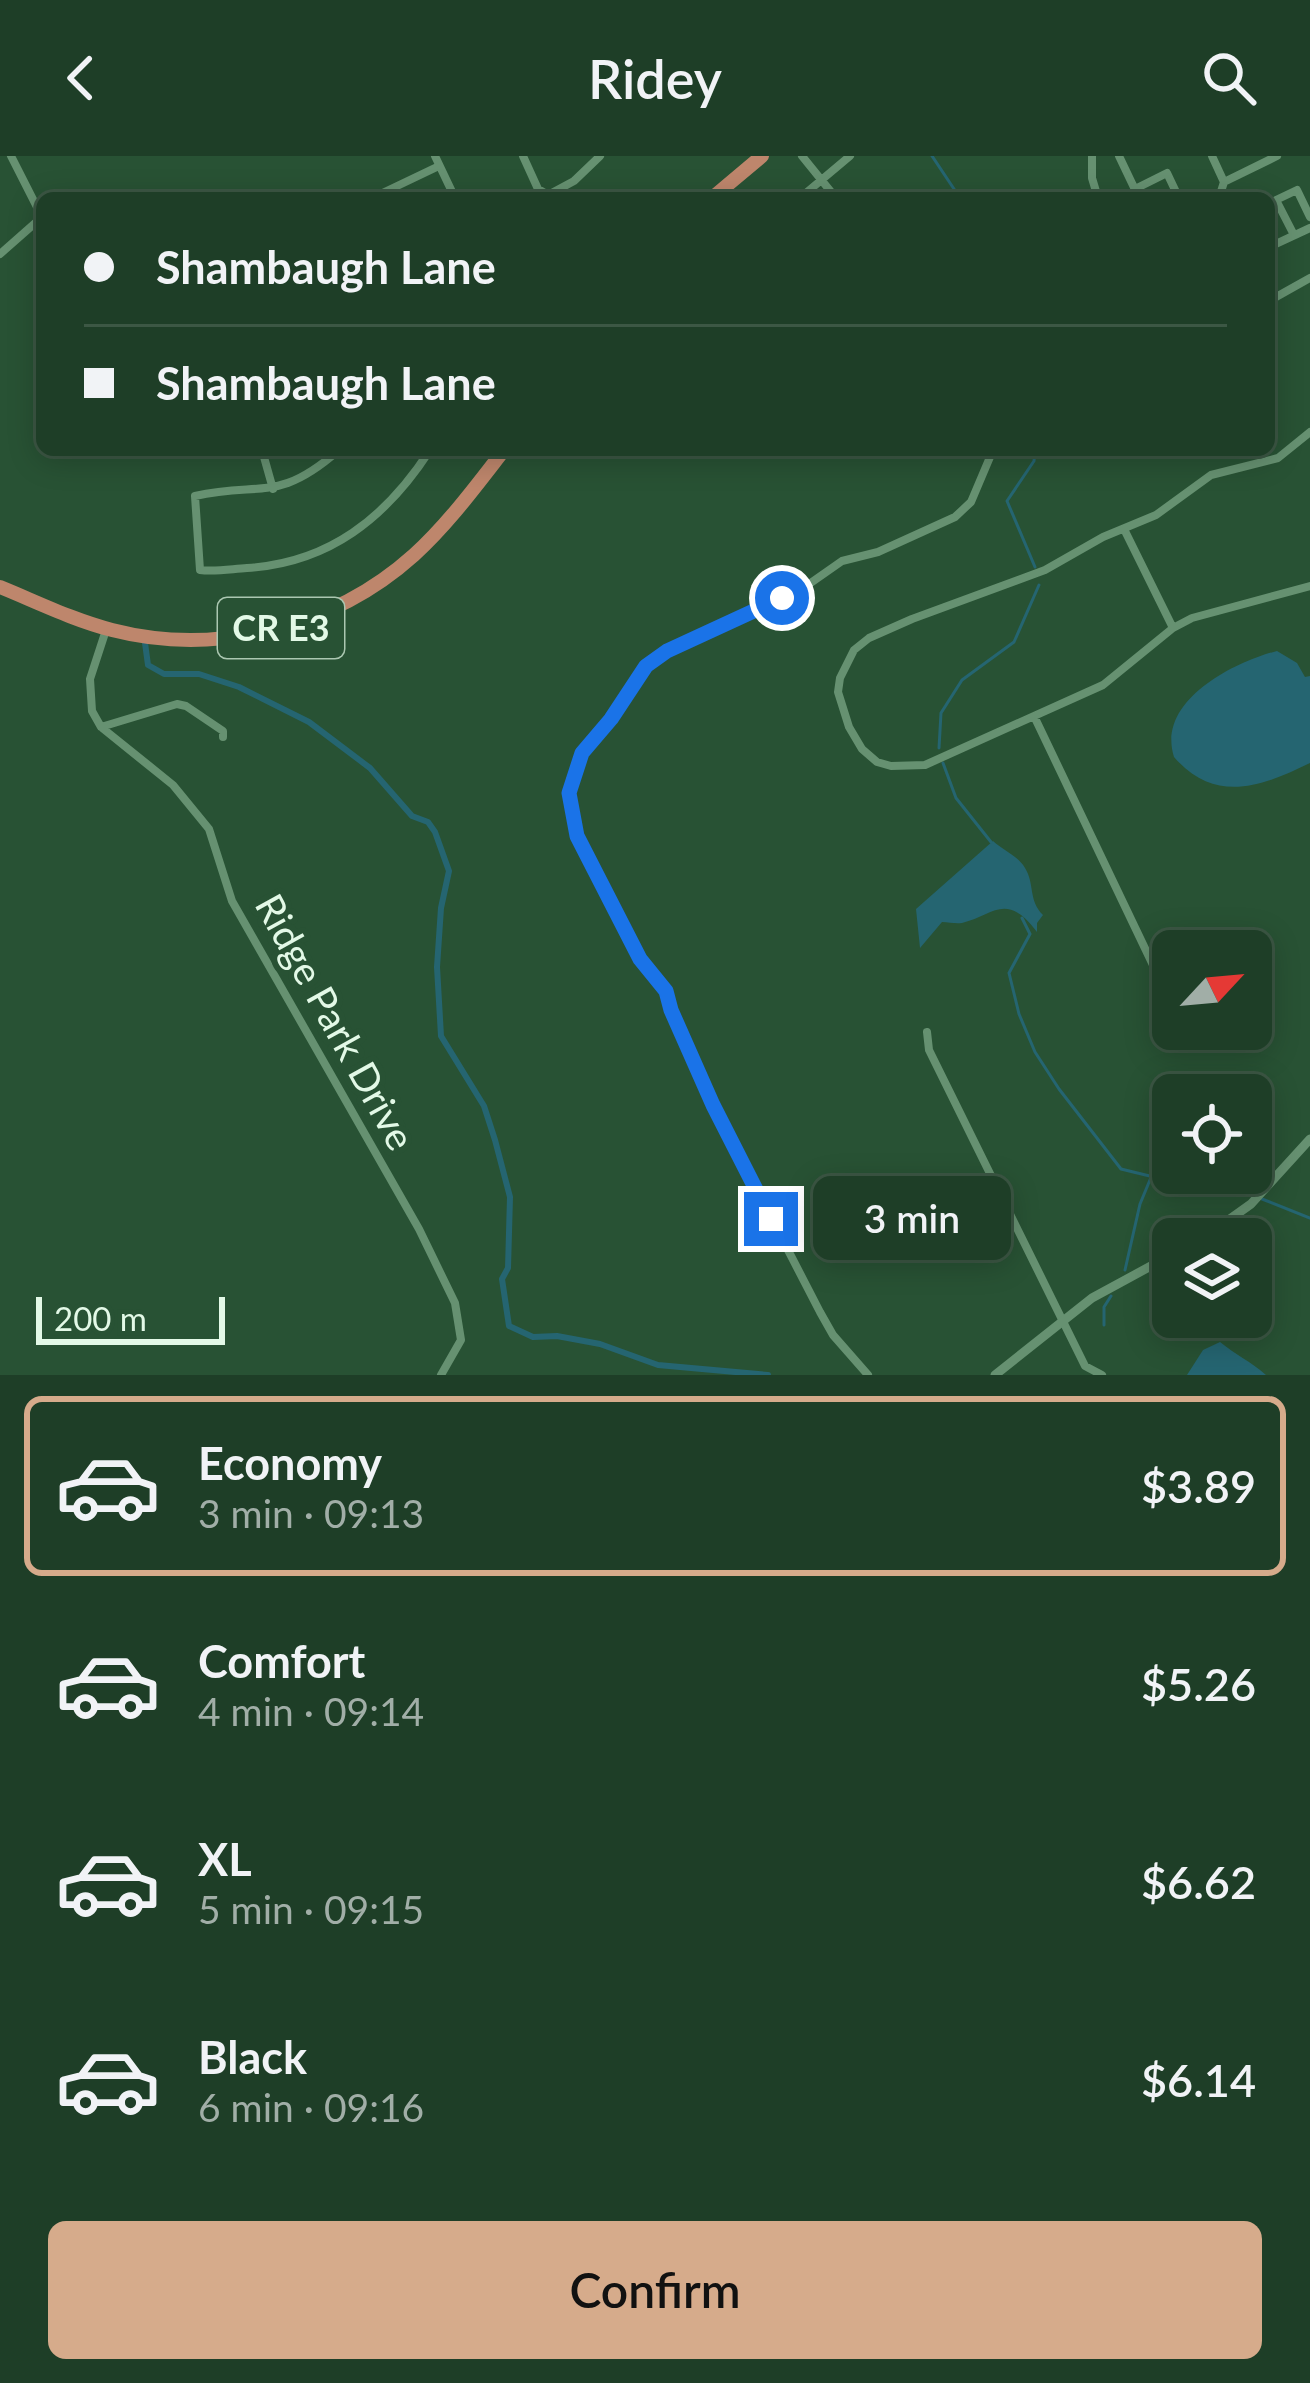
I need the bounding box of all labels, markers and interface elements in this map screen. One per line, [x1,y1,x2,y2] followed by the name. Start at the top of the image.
[48,45,114,111] icon: back
[1196,45,1262,111] icon: search
[588,46,722,111] text: Ridey
[156,240,496,294] text: Shambaugh Lane
[156,356,496,410] text: Shambaugh Lane
[755,571,809,625] route start
[218,598,344,658] road number: CR E3
[247,886,425,1157] street label: Ridge Park Drive
[1152,930,1272,1050] north arrow
[1152,930,1272,1338] map controls
[1152,1074,1272,1194] button: locate
[813,1177,1011,1261] callout: 3 min
[744,1192,798,1246] route end
[864,1195,960,1241] text: 3 min
[1152,1218,1272,1338] button: layers
[36,1291,225,1344] scale bar
[54,1298,147,1338] text: 200 m
[54,1432,162,1540] icon: car
[198,1436,382,1490] text: Economy
[1141,1459,1256,1513] text: $3.89
[198,1490,424,1536] text: 3 min · 09:13
[54,1630,162,1738] icon: car
[198,1634,365,1688] text: Comfort
[1141,1657,1256,1711] text: $5.26
[198,1688,424,1734] text: 4 min · 09:14
[54,1828,162,1936] icon: car
[198,1832,252,1886] text: XL
[1141,1855,1256,1909] text: $6.62
[198,1886,424,1932] text: 5 min · 09:15
[54,2026,162,2134] icon: car
[198,2030,307,2084] text: Black
[1141,2053,1256,2107] text: $6.14
[198,2084,424,2130] text: 6 min · 09:16
[48,2221,1262,2359] button: Confirm

